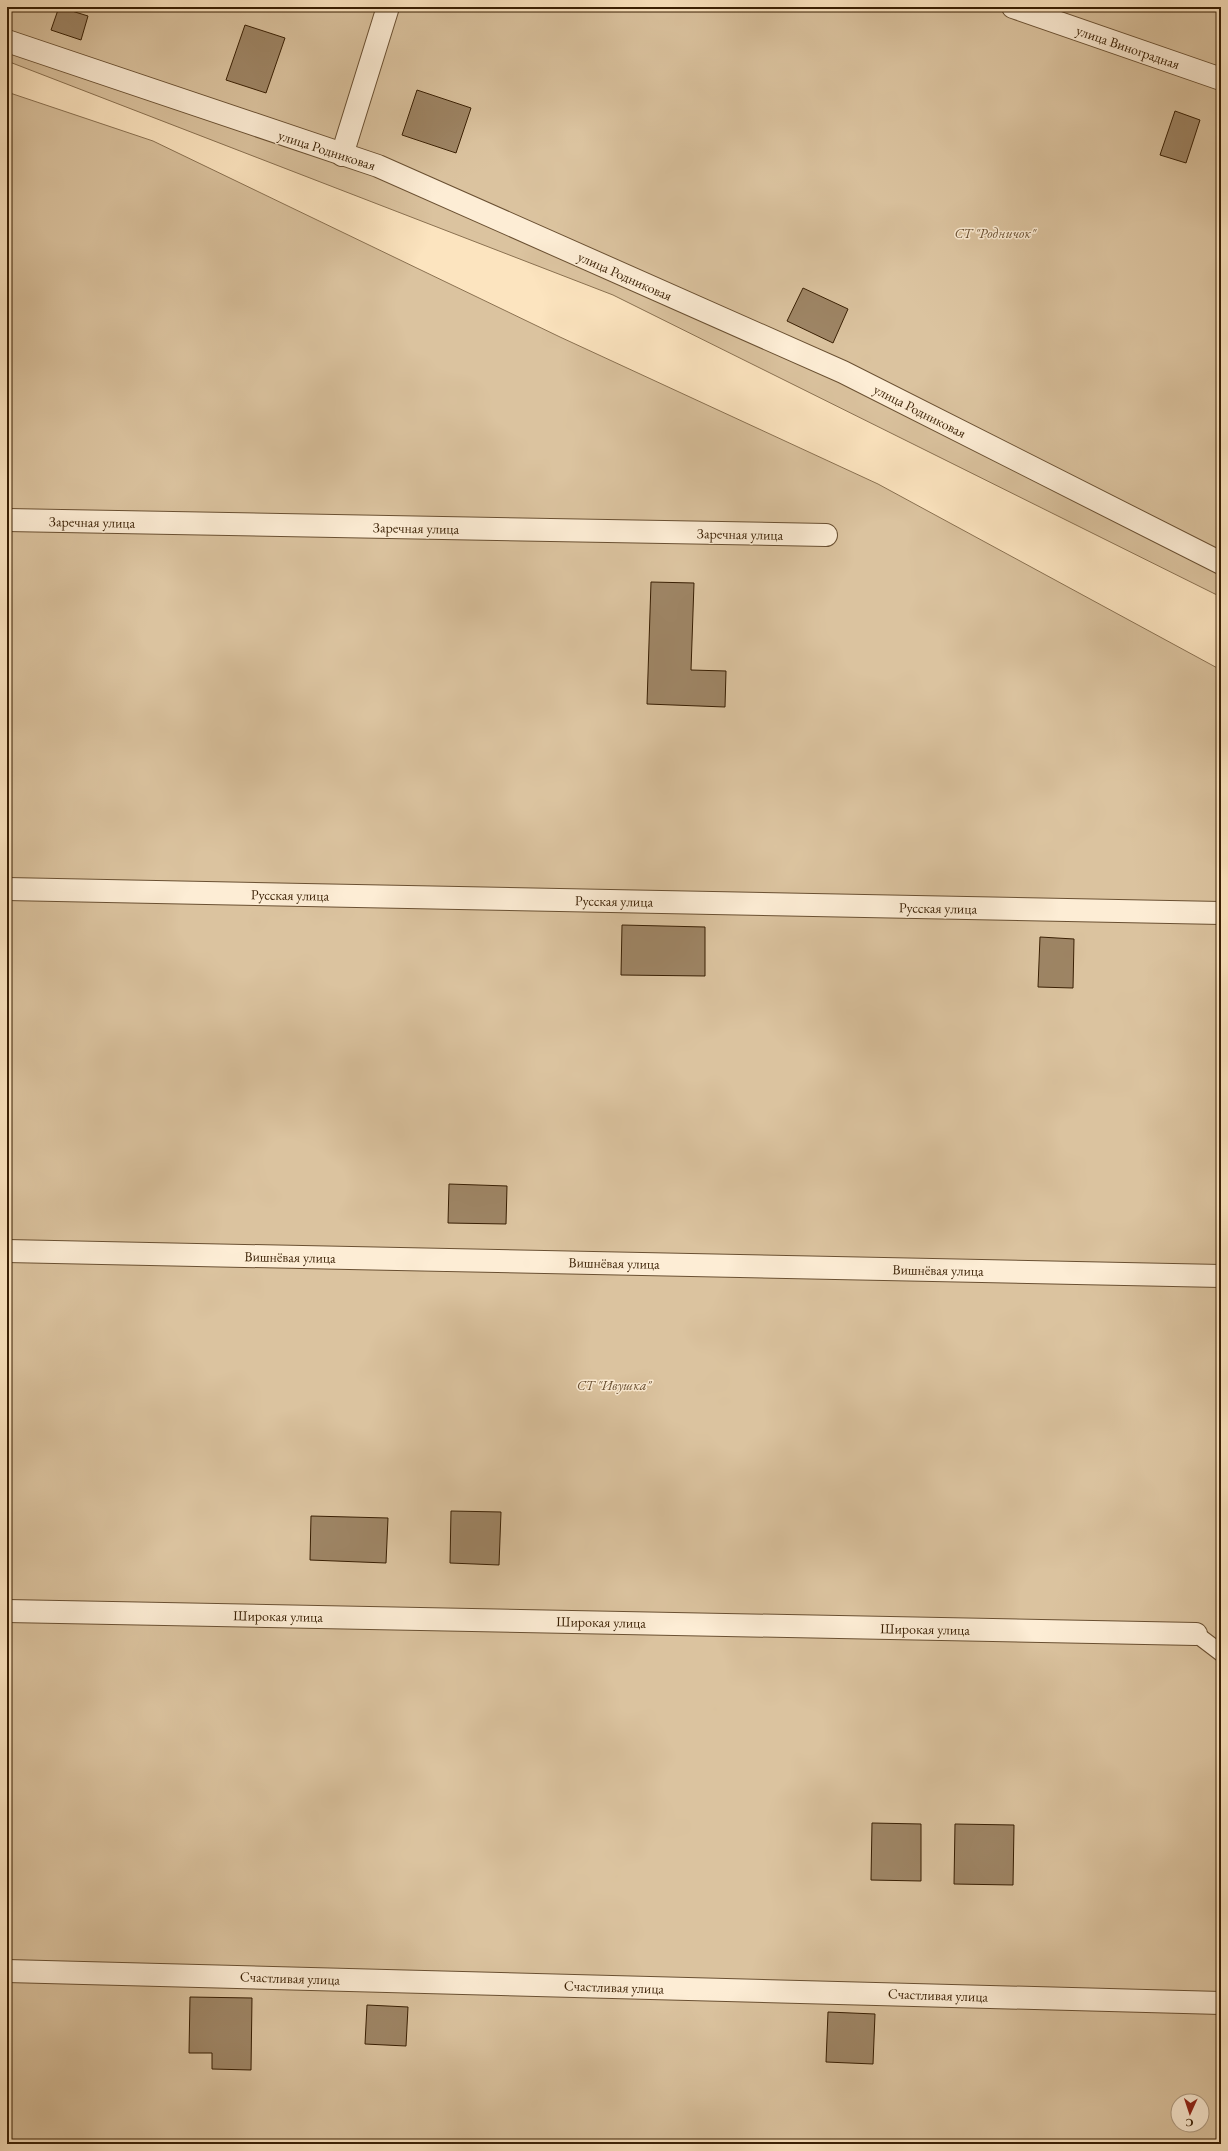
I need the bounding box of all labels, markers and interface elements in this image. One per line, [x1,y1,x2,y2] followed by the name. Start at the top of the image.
[1074,21,1182,73] street label: улица Виноградная
[276,126,378,174] street label: улица Родниковая
[954,224,1037,242] park label: СТ "Родничок"
[575,247,675,305] street label: улица Родниковая
[871,380,969,442] street label: улица Родниковая
[49,512,136,532] street label: Заречная улица
[373,518,460,538] street label: Заречная улица
[697,524,784,544] street label: Заречная улица
[251,885,330,905] street label: Русская улица
[575,891,654,911] street label: Русская улица
[899,898,978,918] street label: Русская улица
[244,1247,336,1267] street label: Вишнёвая улица
[568,1253,660,1273] street label: Вишнёвая улица
[892,1260,984,1280] street label: Вишнёвая улица
[577,1376,653,1394] park label: СТ "Ивушка"
[233,1606,323,1626] street label: Широкая улица
[556,1612,646,1632] street label: Широкая улица
[880,1619,970,1639] street label: Широкая улица
[240,1967,341,1989] street label: Счастливая улица
[564,1976,665,1998] street label: Счастливая улица
[888,1984,989,2006] street label: Счастливая улица
[1170,2093,1210,2133] north arrow
[1185,2116,1194,2130] text: С

